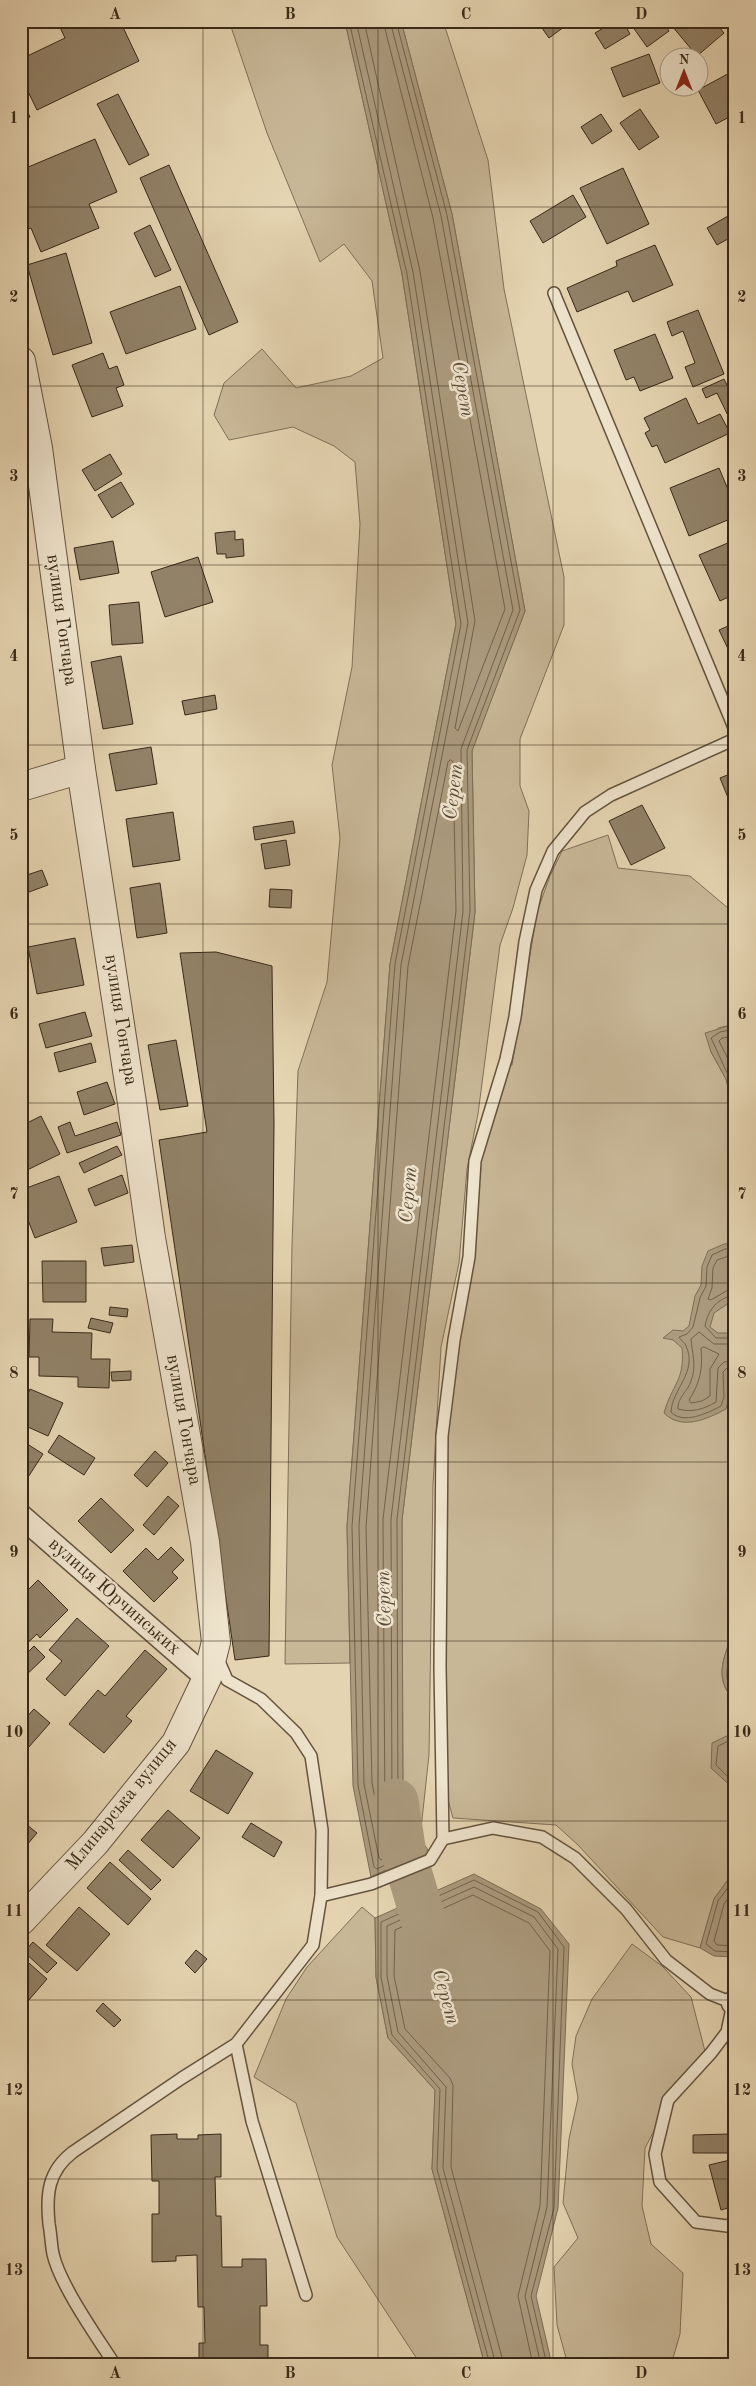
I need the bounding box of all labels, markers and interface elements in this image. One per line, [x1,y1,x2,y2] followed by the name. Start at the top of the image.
[109,7,121,23] text: A
[284,7,296,23] text: B
[461,7,471,23] text: C
[635,7,647,23] text: D
[658,48,708,98] north arrow
[679,53,690,67] text: N
[9,111,19,127] text: 1
[737,111,747,127] text: 1
[9,290,19,306] text: 2
[737,290,747,306] text: 2
[447,359,477,419] water label: Серет
[9,469,19,485] text: 3
[737,469,747,485] text: 3
[42,553,80,688] street label: вулиця Гончара
[9,649,19,665] text: 4
[737,649,747,665] text: 4
[441,763,467,821] water label: Серет
[9,828,19,844] text: 5
[737,828,747,844] text: 5
[100,953,140,1088] street label: вулиця Гончара
[9,1007,19,1023] text: 6
[737,1007,747,1023] text: 6
[397,1166,421,1224] water label: Серет
[9,1187,19,1203] text: 7
[737,1187,747,1203] text: 7
[162,1353,204,1487] street label: вулиця Гончара
[9,1366,19,1382] text: 8
[737,1366,747,1382] text: 8
[44,1535,184,1659] street label: вулиця Юрчинських
[9,1545,19,1561] text: 9
[737,1545,747,1561] text: 9
[374,1570,396,1628] water label: Серет
[5,1725,23,1741] text: 10
[733,1725,751,1741] text: 10
[63,1735,181,1875] street label: Млинарська вулиця
[5,1904,23,1920] text: 11
[733,1904,751,1920] text: 11
[428,1967,462,2027] water label: Серет
[5,2083,23,2099] text: 12
[733,2083,751,2099] text: 12
[5,2263,23,2279] text: 13
[733,2263,751,2279] text: 13
[109,2366,121,2382] text: A
[284,2366,296,2382] text: B
[461,2366,471,2382] text: C
[635,2366,647,2382] text: D

